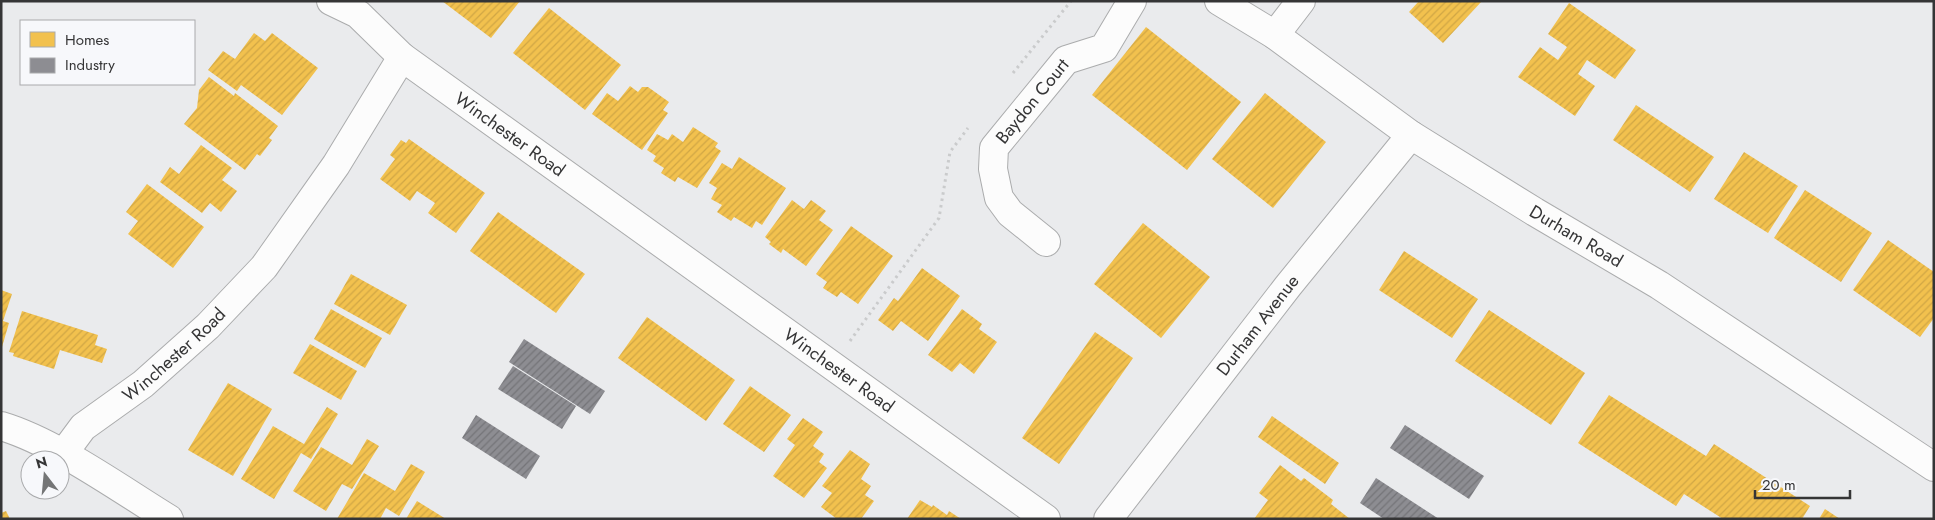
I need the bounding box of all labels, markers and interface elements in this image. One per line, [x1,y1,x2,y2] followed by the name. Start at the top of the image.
[20,20,195,85] legend
[65,29,109,51] text: Homes
[989,52,1076,149] street label: Baydon Court
[65,54,115,76] text: Industry
[449,86,570,183] street label: Winchester Road
[1525,199,1628,274] street label: Durham Road
[1210,269,1305,381] street label: Durham Avenue
[117,302,232,408] street label: Winchester Road
[778,322,900,419] street label: Winchester Road
[20,450,70,500] north arrow
[33,451,50,474] text: N
[1755,468,1850,500] scale bar
[1762,474,1796,496] text: 20 m

